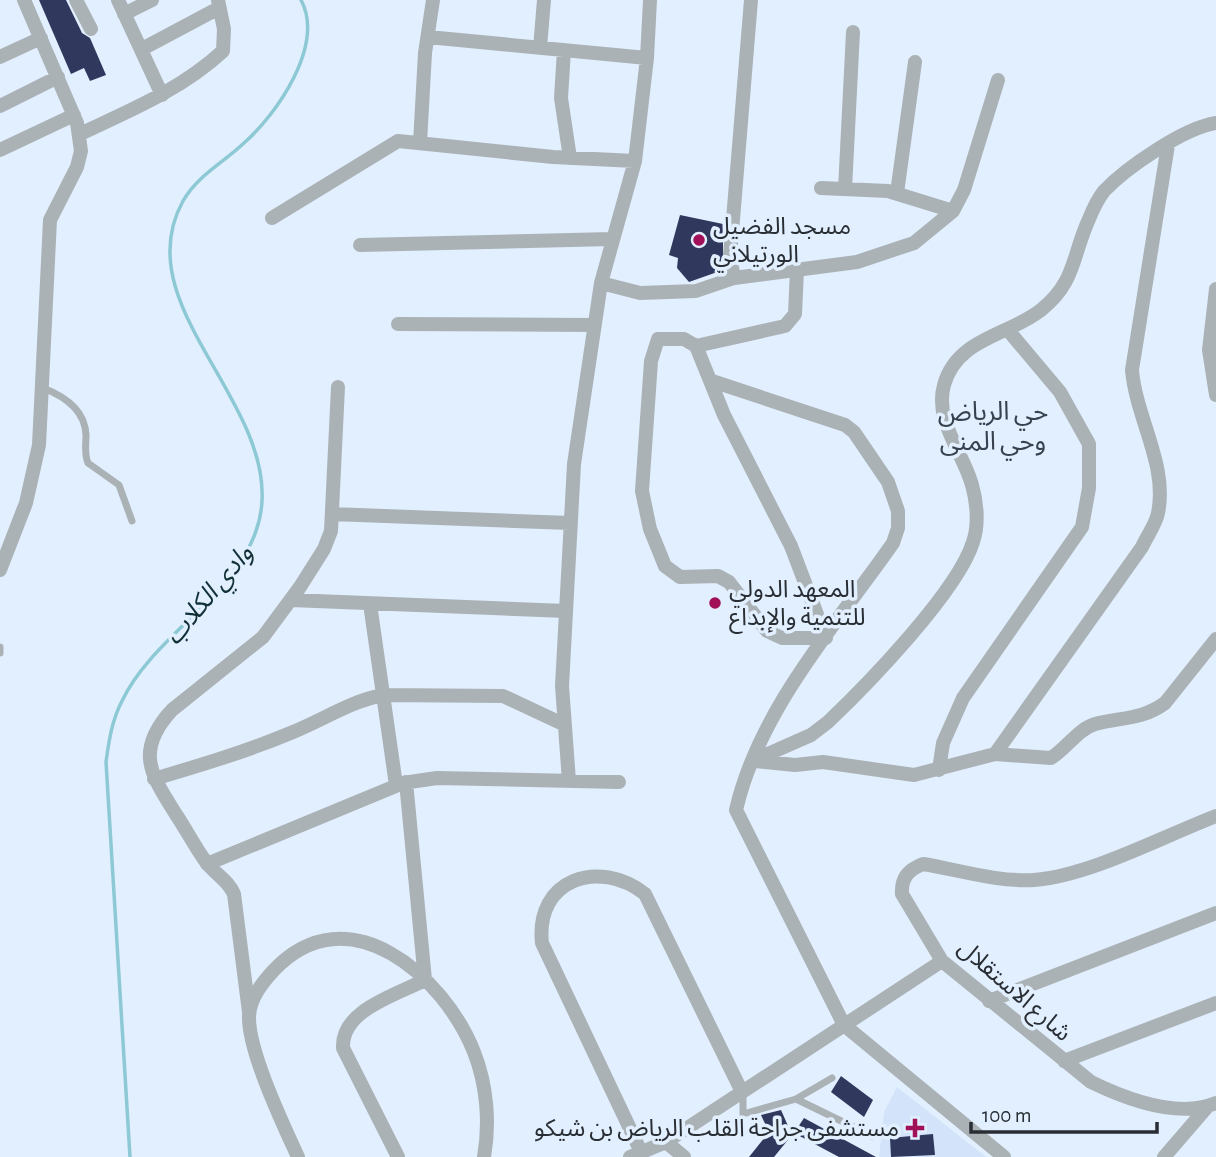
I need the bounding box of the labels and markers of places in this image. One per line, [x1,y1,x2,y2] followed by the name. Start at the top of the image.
[713,215,851,273] place label: مسجد الفضيل الورتيلاني
[691,232,707,248] marker: مسجد الفضيل الورتيلاني
[729,578,866,634] place label: المعهد الدولي للتنمية والإبداع
[707,595,723,611] marker: المعهد الدولي للتنمية والإبداع
[534,1117,899,1142] place label: مستشفى جراحة القلب الرياض بن شيكو
[905,1118,925,1138] marker: مستشفى جراحة القلب الرياض بن شيكو

